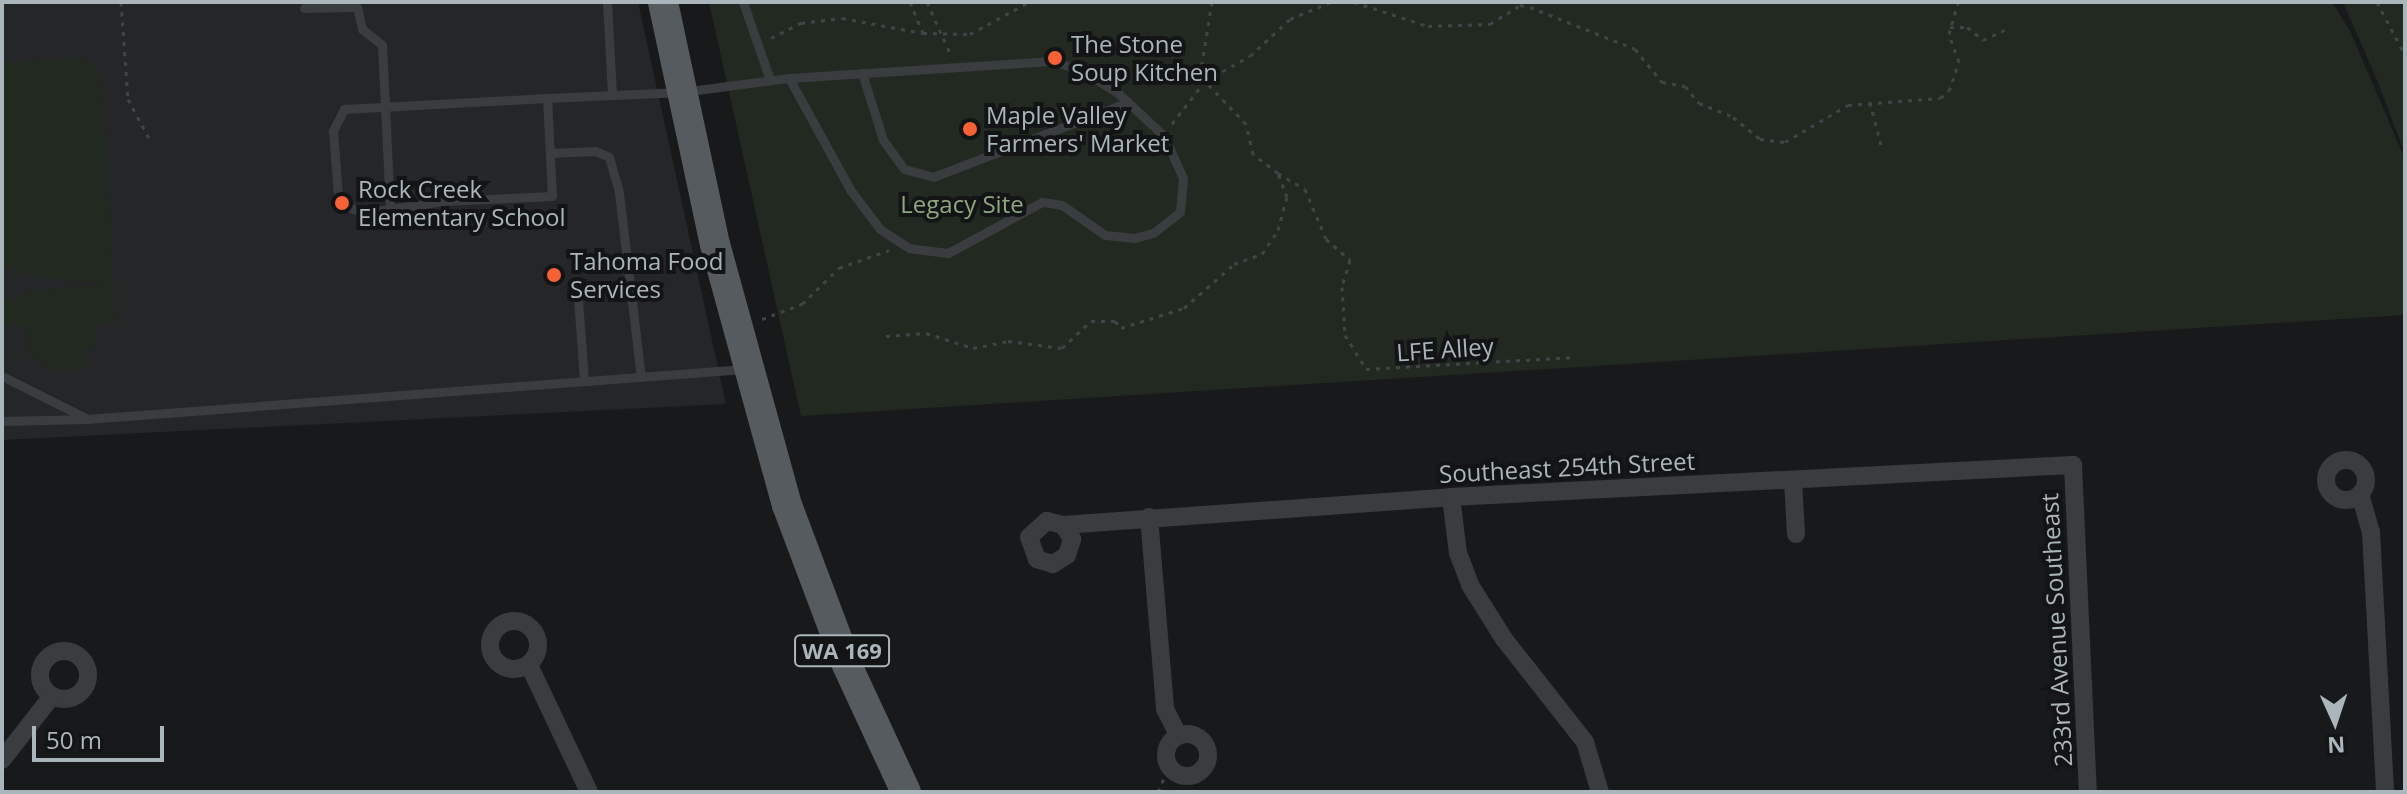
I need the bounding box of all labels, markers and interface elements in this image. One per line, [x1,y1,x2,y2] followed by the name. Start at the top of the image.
[1071,30,1218,86] place label: The Stone Soup Kitchen
[1046,49,1064,67] marker: The Stone Soup Kitchen
[986,101,1169,157] place label: Maple Valley Farmers' Market
[961,120,979,138] marker: Maple Valley Farmers' Market
[358,175,566,231] place label: Rock Creek Elementary School
[900,190,1024,218] park label: Legacy Site
[333,194,351,212] marker: Rock Creek Elementary School
[570,247,723,303] place label: Tahoma Food Services
[545,266,563,284] marker: Tahoma Food Services
[1395,331,1495,367] street label: LFE Alley
[1438,446,1696,488] street label: Southeast 254th Street
[2034,492,2078,768] street label: 233rd Avenue Southeast
[794,633,890,669] road number: WA 169
[2295,682,2375,762] north arrow
[36,710,168,760] scale bar
[46,723,102,756] text: 50 m
[2327,731,2346,761] text: N

